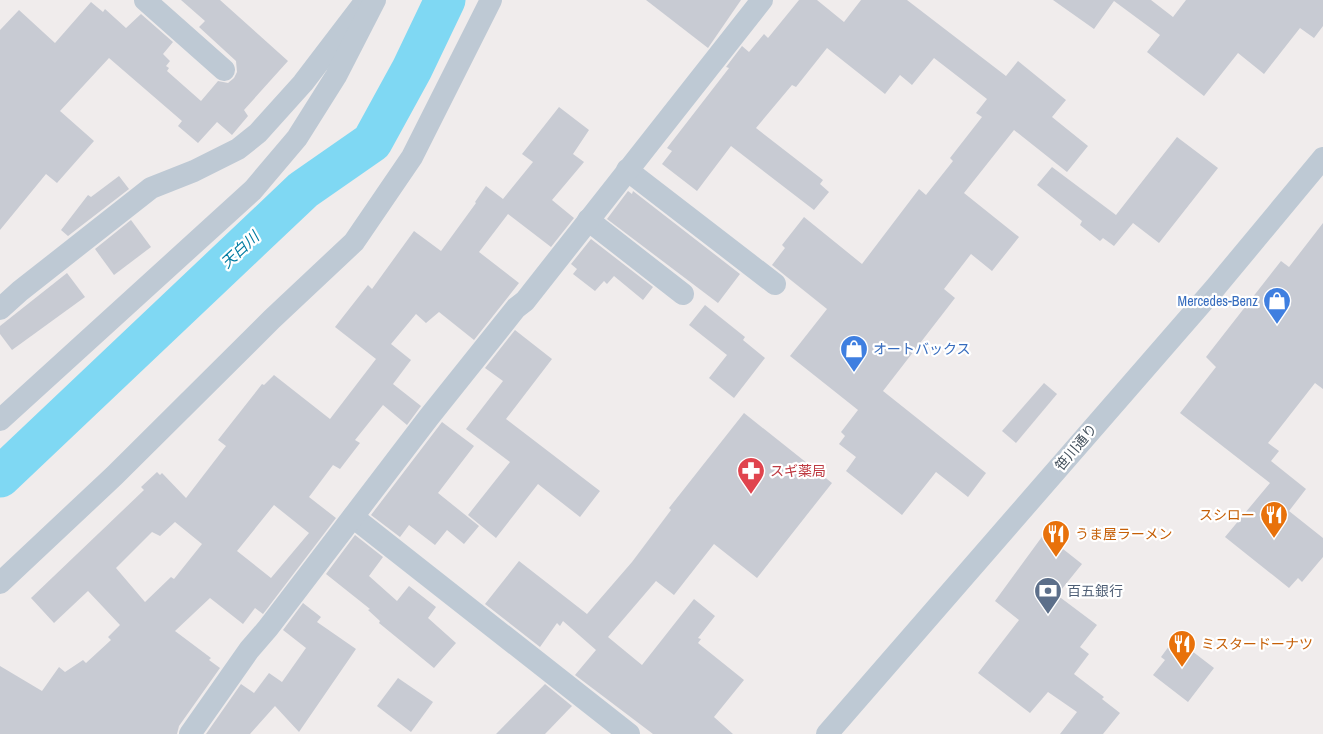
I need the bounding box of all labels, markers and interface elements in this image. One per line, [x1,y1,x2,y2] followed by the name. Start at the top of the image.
[216,225,265,273] water label: 天白川
[1262,286,1292,325] shop icon: Mercedes-Benz
[1178,292,1258,310] place label: Mercedes-Benz
[839,334,869,373] shop icon: オートバックス
[873,340,971,358] place label: オートバックス
[1051,420,1101,474] street label: 笹川通り
[736,456,766,495] pharmacy icon: スギ薬局
[770,462,826,480] place label: スギ薬局
[1259,500,1289,539] restaurant icon: スシロー
[1199,506,1255,524] place label: スシロー
[1041,519,1071,558] restaurant icon: うま屋ラーメン
[1075,525,1172,543] place label: うま屋ラーメン
[1033,576,1063,615] bank icon: 百五銀行
[1067,582,1123,600] place label: 百五銀行
[1167,629,1197,668] restaurant icon: ミスタードーナツ
[1201,635,1313,653] place label: ミスタードーナツ

